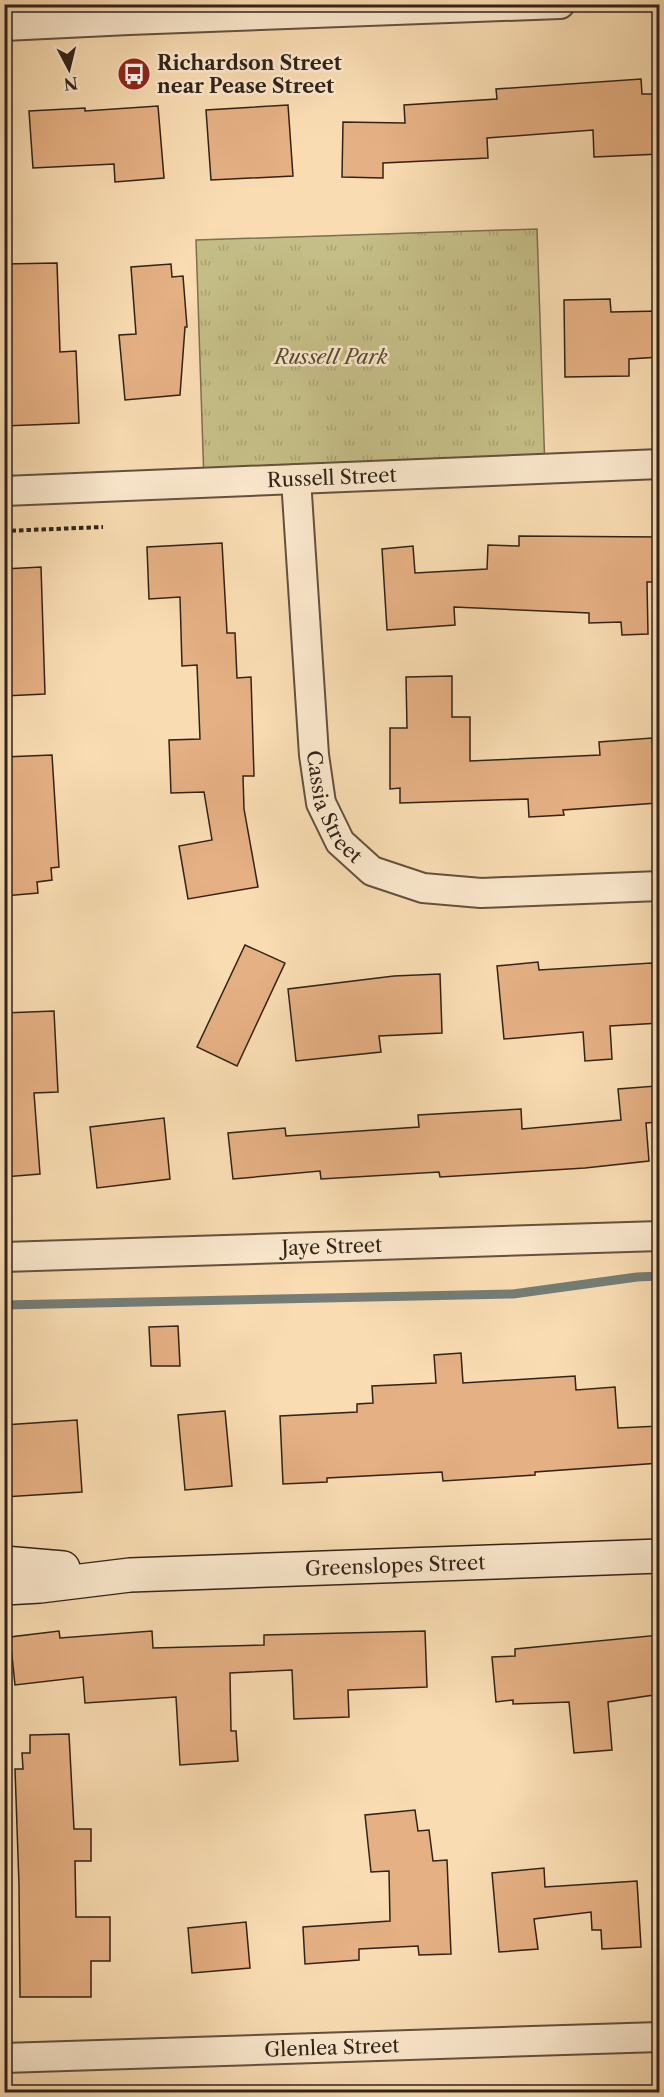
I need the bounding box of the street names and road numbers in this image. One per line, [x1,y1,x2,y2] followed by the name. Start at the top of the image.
[267,463,397,492] street label: Russell Street
[301,749,367,868] street label: Cassia Street
[278,1233,383,1260] street label: Jaye Street
[304,1550,486,1581] street label: Greenslopes Street
[264,2033,400,2062] street label: Glenlea Street

